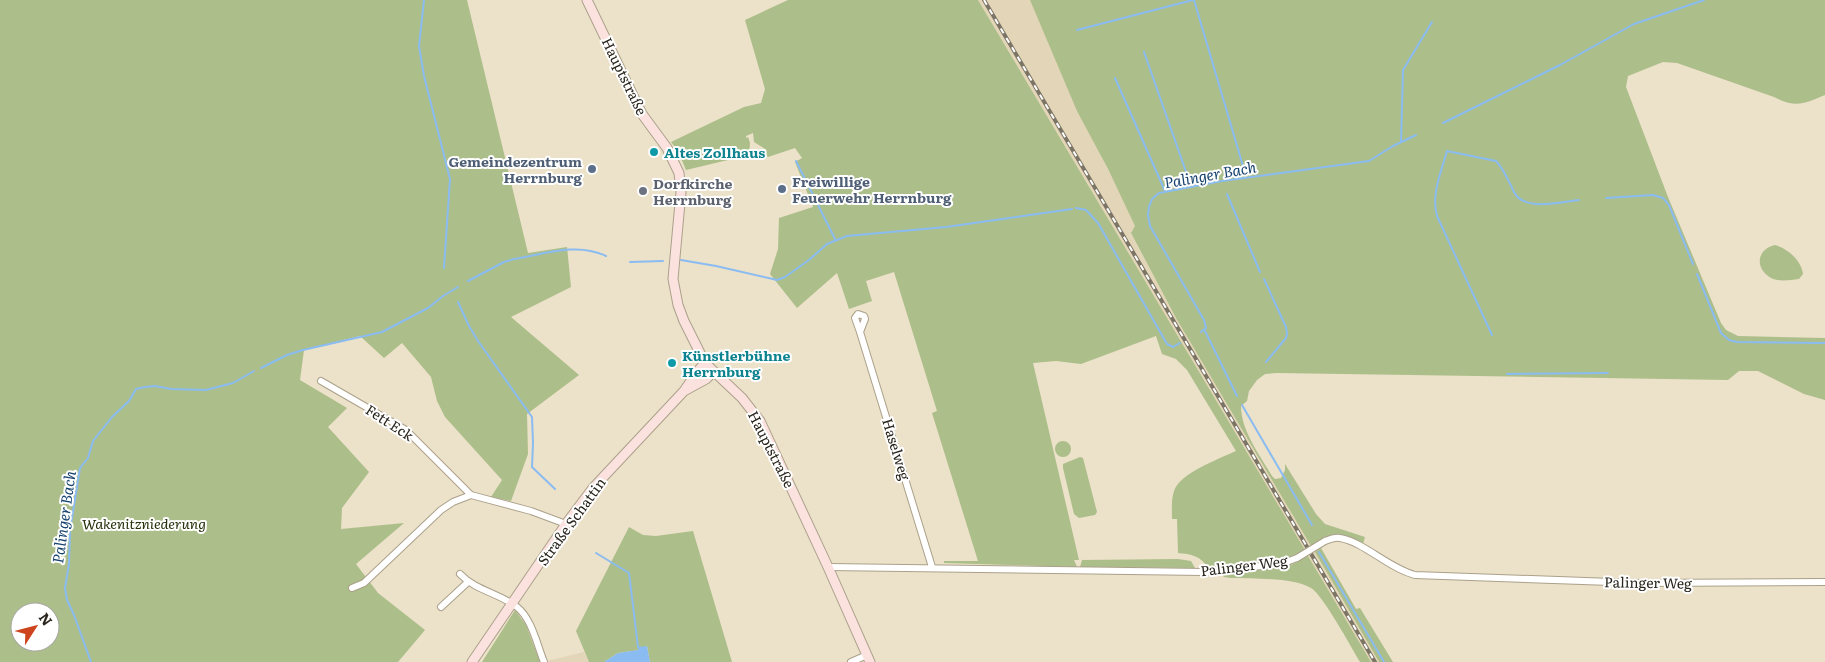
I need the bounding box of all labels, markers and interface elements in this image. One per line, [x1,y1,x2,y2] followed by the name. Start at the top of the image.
[598,34,652,118] street label: Hauptstraße
[664,142,765,162] place label: Altes Zollhaus
[648,146,660,158] marker: Altes Zollhaus
[448,151,583,187] place label: Gemeindezentrum Herrnburg
[1162,155,1258,193] water label: Palinger Bach
[586,163,598,175] marker: Gemeindezentrum Herrnburg
[792,171,952,207] place label: Freiwillige Feuerwehr Herrnburg
[653,173,732,209] place label: Dorfkirche Herrnburg
[776,183,788,195] marker: Freiwillige Feuerwehr Herrnburg
[637,185,649,197] marker: Dorfkirche Herrnburg
[682,345,790,381] place label: Künstlerbühne Herrnburg
[666,357,678,369] marker: Künstlerbühne Herrnburg
[362,399,418,445] street label: Fett Eck
[744,407,800,491] street label: Hauptstraße
[878,416,916,483] street label: Haselweg
[45,469,81,565] water label: Palinger Bach
[532,473,610,569] street label: Straße Schattin
[82,513,206,533] park label: Wakenitzniederung
[1199,550,1289,580] street label: Palinger Weg
[1604,571,1692,593] street label: Palinger Weg
[10,602,60,652] north arrow
[35,608,58,630] text: N

